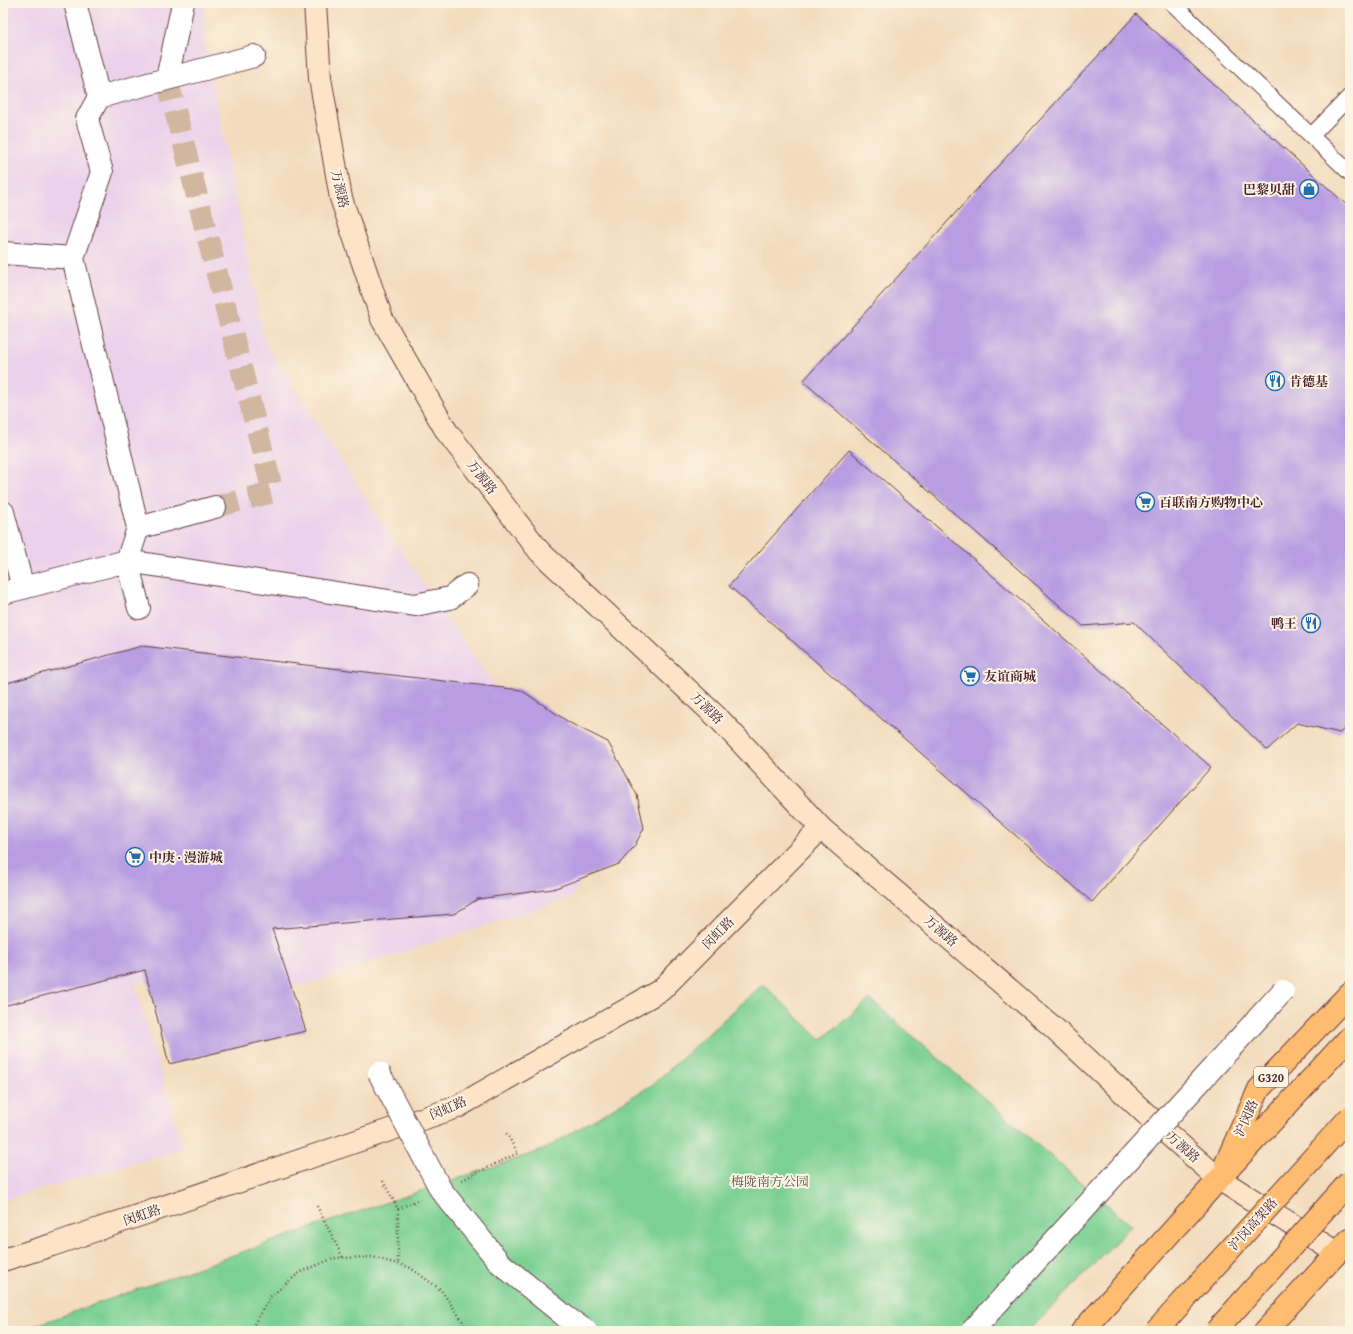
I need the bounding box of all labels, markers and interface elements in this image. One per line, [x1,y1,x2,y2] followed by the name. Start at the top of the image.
[326,168,354,210] street label: 万源路
[1298,178,1320,200] shop icon: 巴黎贝甜
[1243,180,1295,199] place label: 巴黎贝甜
[1264,370,1286,392] restaurant icon: 肯德基
[1289,372,1328,391] place label: 肯德基
[463,456,501,498] street label: 万源路
[1134,491,1156,513] supermarket icon: 百联南方购物中心
[1159,493,1263,512] place label: 百联南方购物中心
[1300,612,1322,634] restaurant icon: 鸭王
[1271,614,1297,633] place label: 鸭王
[959,665,981,687] supermarket icon: 友谊商城
[984,667,1036,686] place label: 友谊商城
[686,688,728,728] street label: 万源路
[124,846,146,868] supermarket icon: 中庚 · 漫游城
[149,848,223,867] place label: 中庚 · 漫游城
[920,911,962,951] street label: 万源路
[697,912,739,954] street label: 闵虹路
[1254,1067,1288,1087] road number: G320
[426,1092,470,1124] street label: 闵虹路
[1229,1096,1263,1140] street label: 沪闵路
[1162,1127,1204,1167] street label: 万源路
[731,1172,809,1191] park label: 梅陇南方公园
[1224,1193,1282,1255] street label: 沪闵高架路
[120,1200,164,1230] street label: 闵虹路

